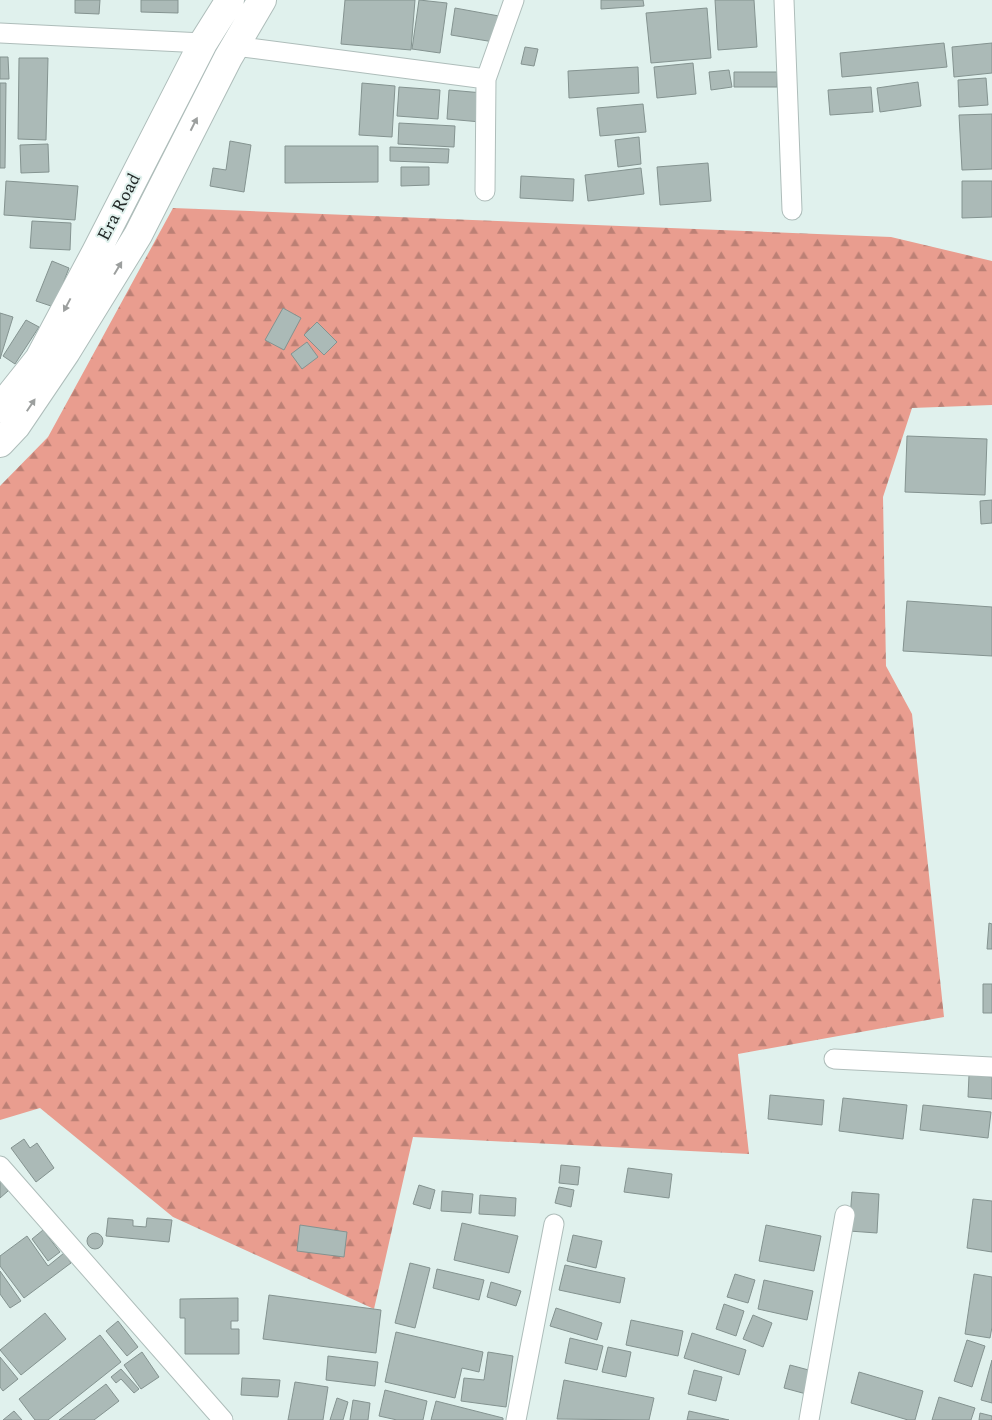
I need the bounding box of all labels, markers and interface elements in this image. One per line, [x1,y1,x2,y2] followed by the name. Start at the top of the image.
[190,117,198,132] one-way arrow
[90,168,148,246] street label: Era Road
[114,261,123,275] one-way arrow
[63,299,72,312] one-way arrow
[26,398,36,412] one-way arrow

